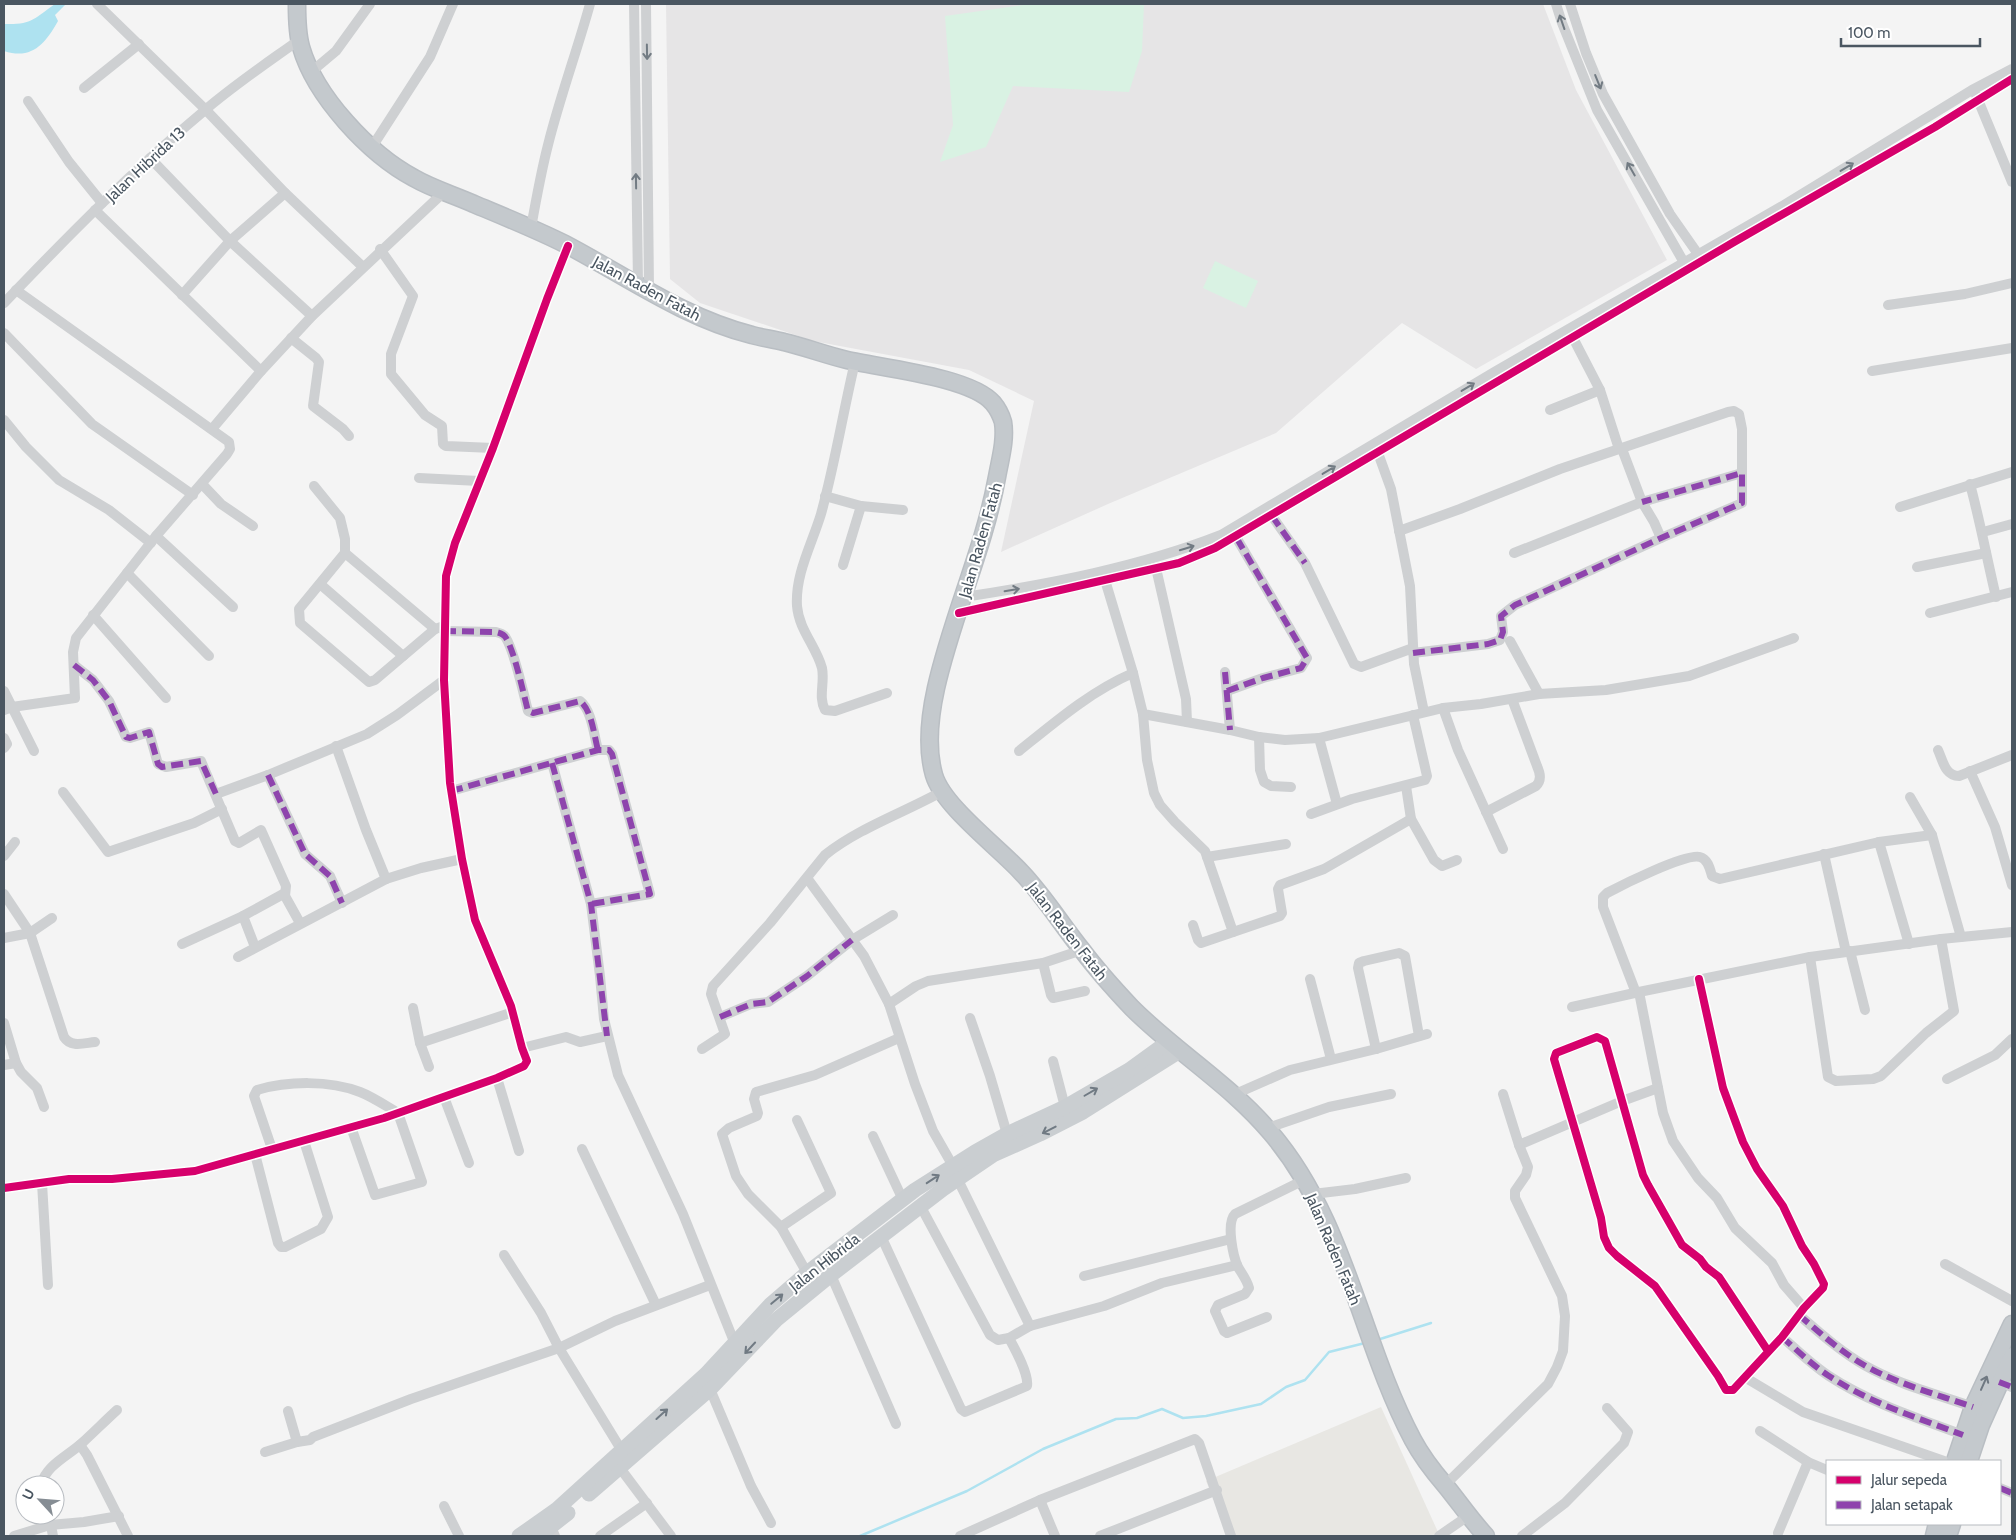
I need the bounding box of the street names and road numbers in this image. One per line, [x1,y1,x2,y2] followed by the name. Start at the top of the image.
[101,123,189,207] street label: Jalan Hibrida 13
[589,252,704,325] street label: Jalan Raden Fatah
[955,480,1006,601] street label: Jalan Raden Fatah
[1023,878,1112,984] street label: Jalan Raden Fatah
[1301,1190,1366,1308] street label: Jalan Raden Fatah
[785,1229,864,1296] street label: Jalan Hibrida

